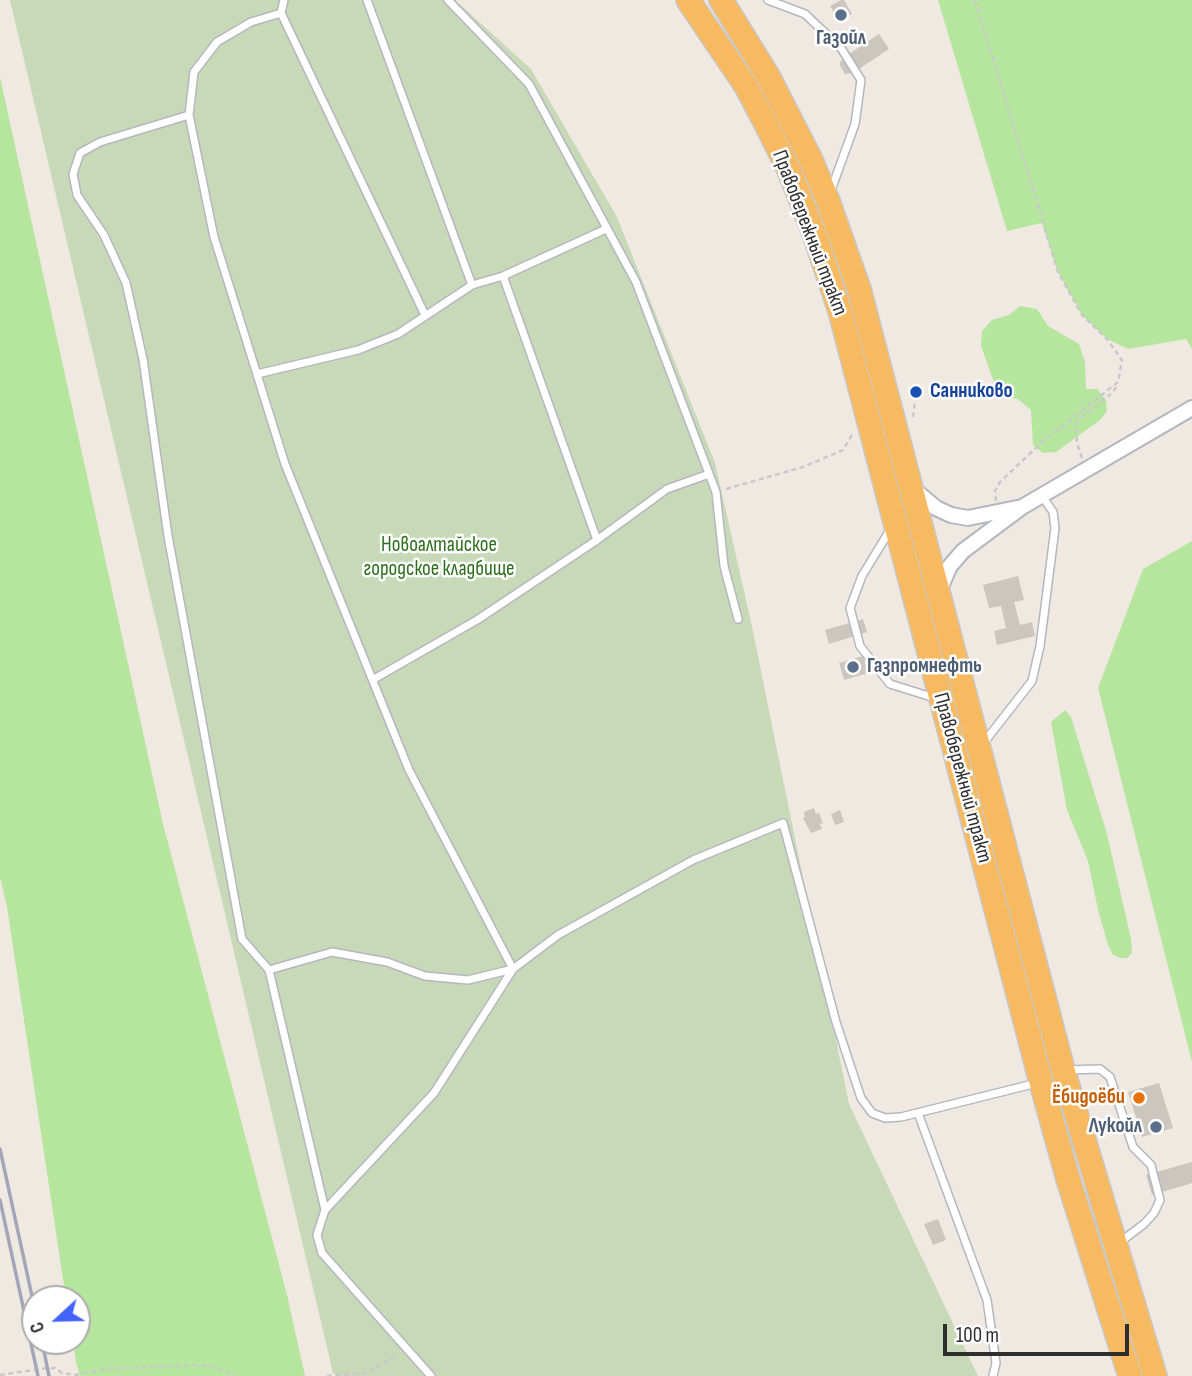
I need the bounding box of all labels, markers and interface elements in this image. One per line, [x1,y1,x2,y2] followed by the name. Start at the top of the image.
[833,7,849,23] marker: Газойл
[816,26,866,52] place label: Газойл
[766,147,852,319] street label: Правобережный тракт
[930,379,1013,405] place label: Санниково
[908,384,924,400] marker: Санниково
[363,533,515,583] park label: Новоалтайское городское кладбище
[867,654,982,680] place label: Газпромнефть
[845,659,861,675] marker: Газпромнефть
[927,690,997,866] street label: Правобережный тракт
[1052,1085,1125,1111] place label: Ёбидоёби
[1131,1090,1147,1106] marker: Ёбидоёби
[1089,1114,1142,1140] place label: Лукойл
[1148,1119,1164,1135] marker: Лукойл
[21,1285,91,1355] north arrow
[947,1310,1132,1354] scale bar
[25,1318,50,1336] text: С
[956,1323,999,1348] text: 100 m

